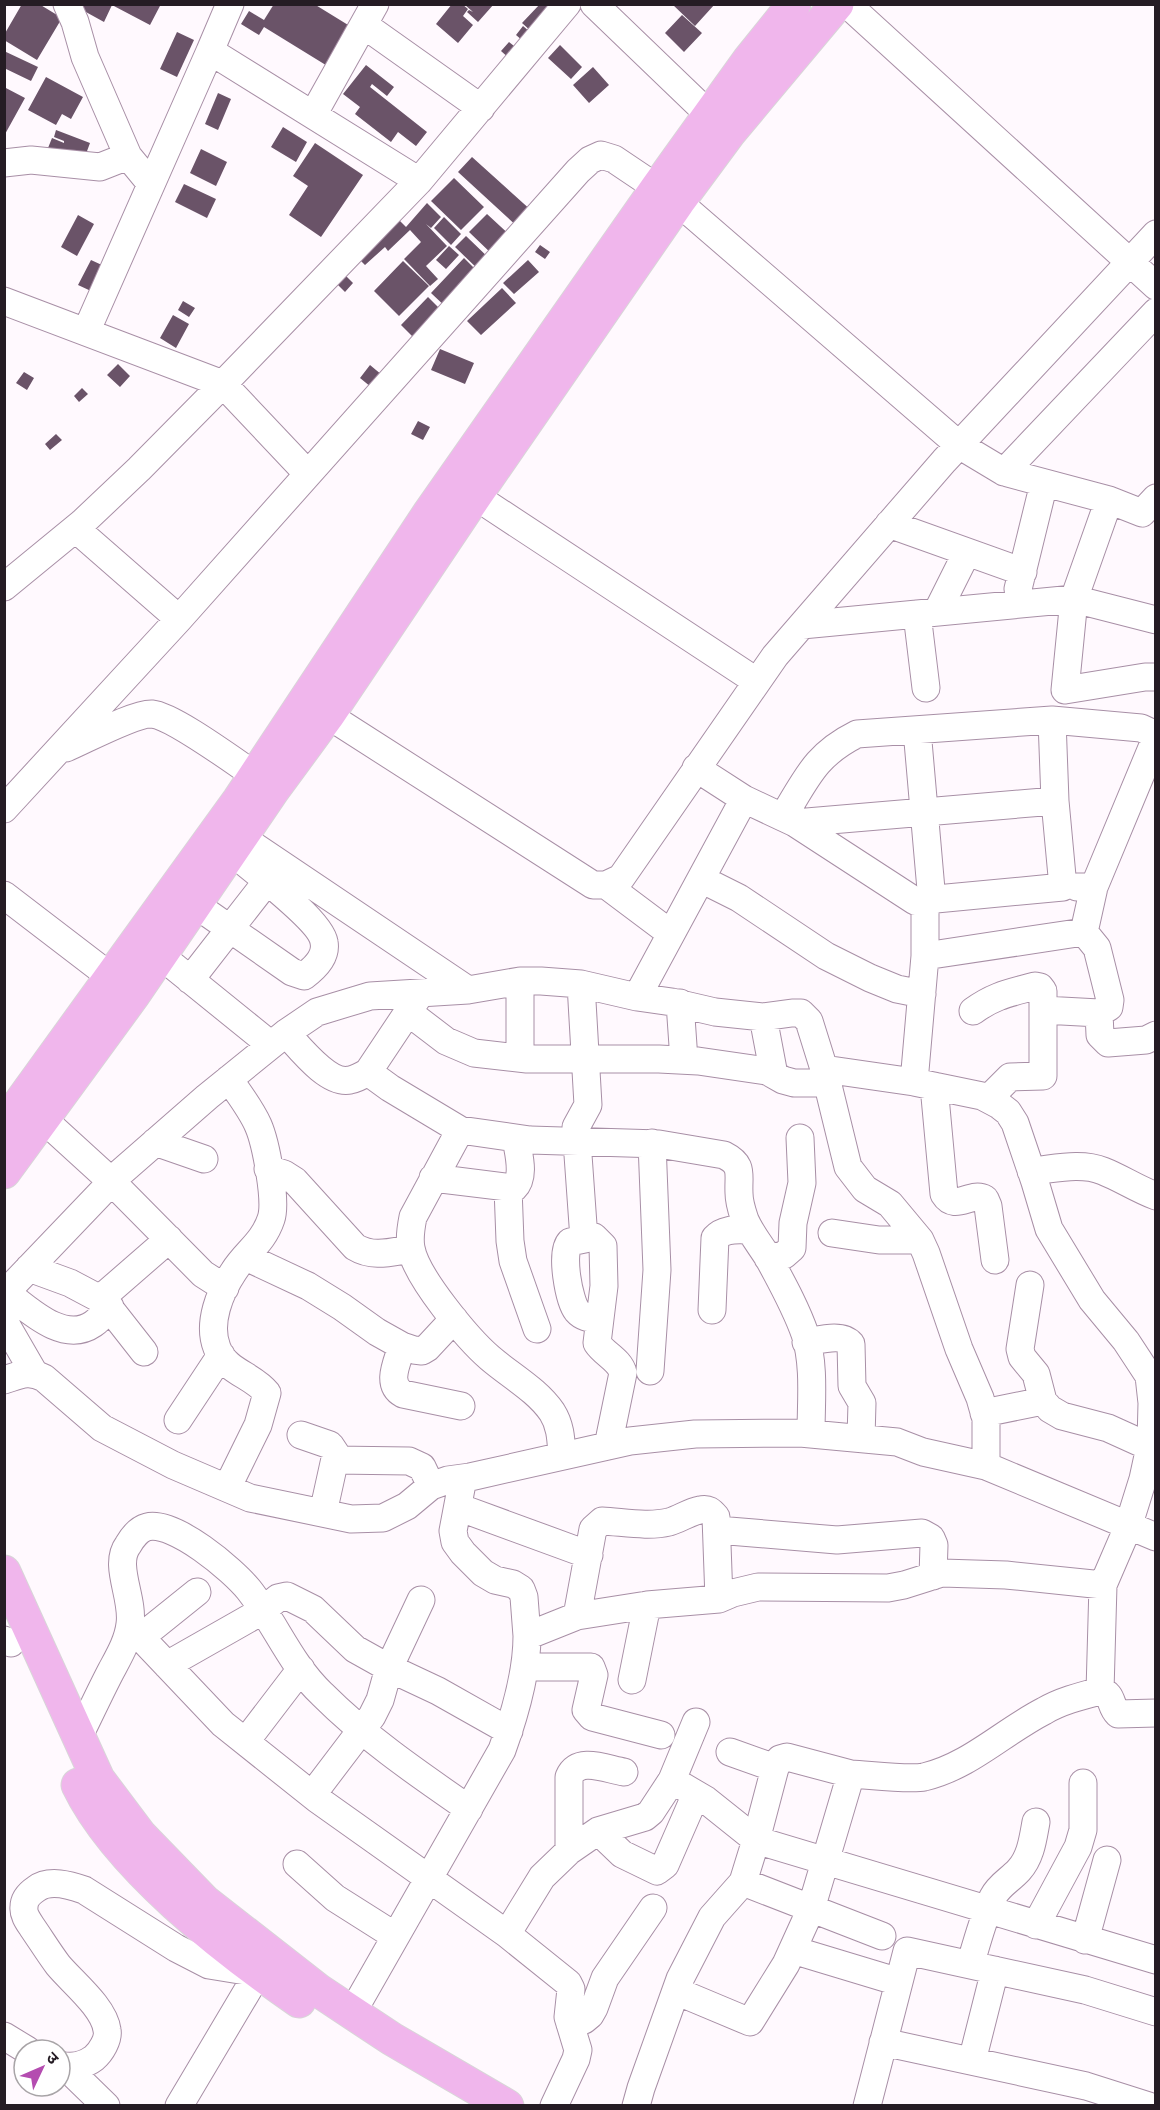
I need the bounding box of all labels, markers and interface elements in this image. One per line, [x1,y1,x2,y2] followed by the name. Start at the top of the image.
[12,2038,72,2098] north arrow
[42,2047,64,2069] text: उ

